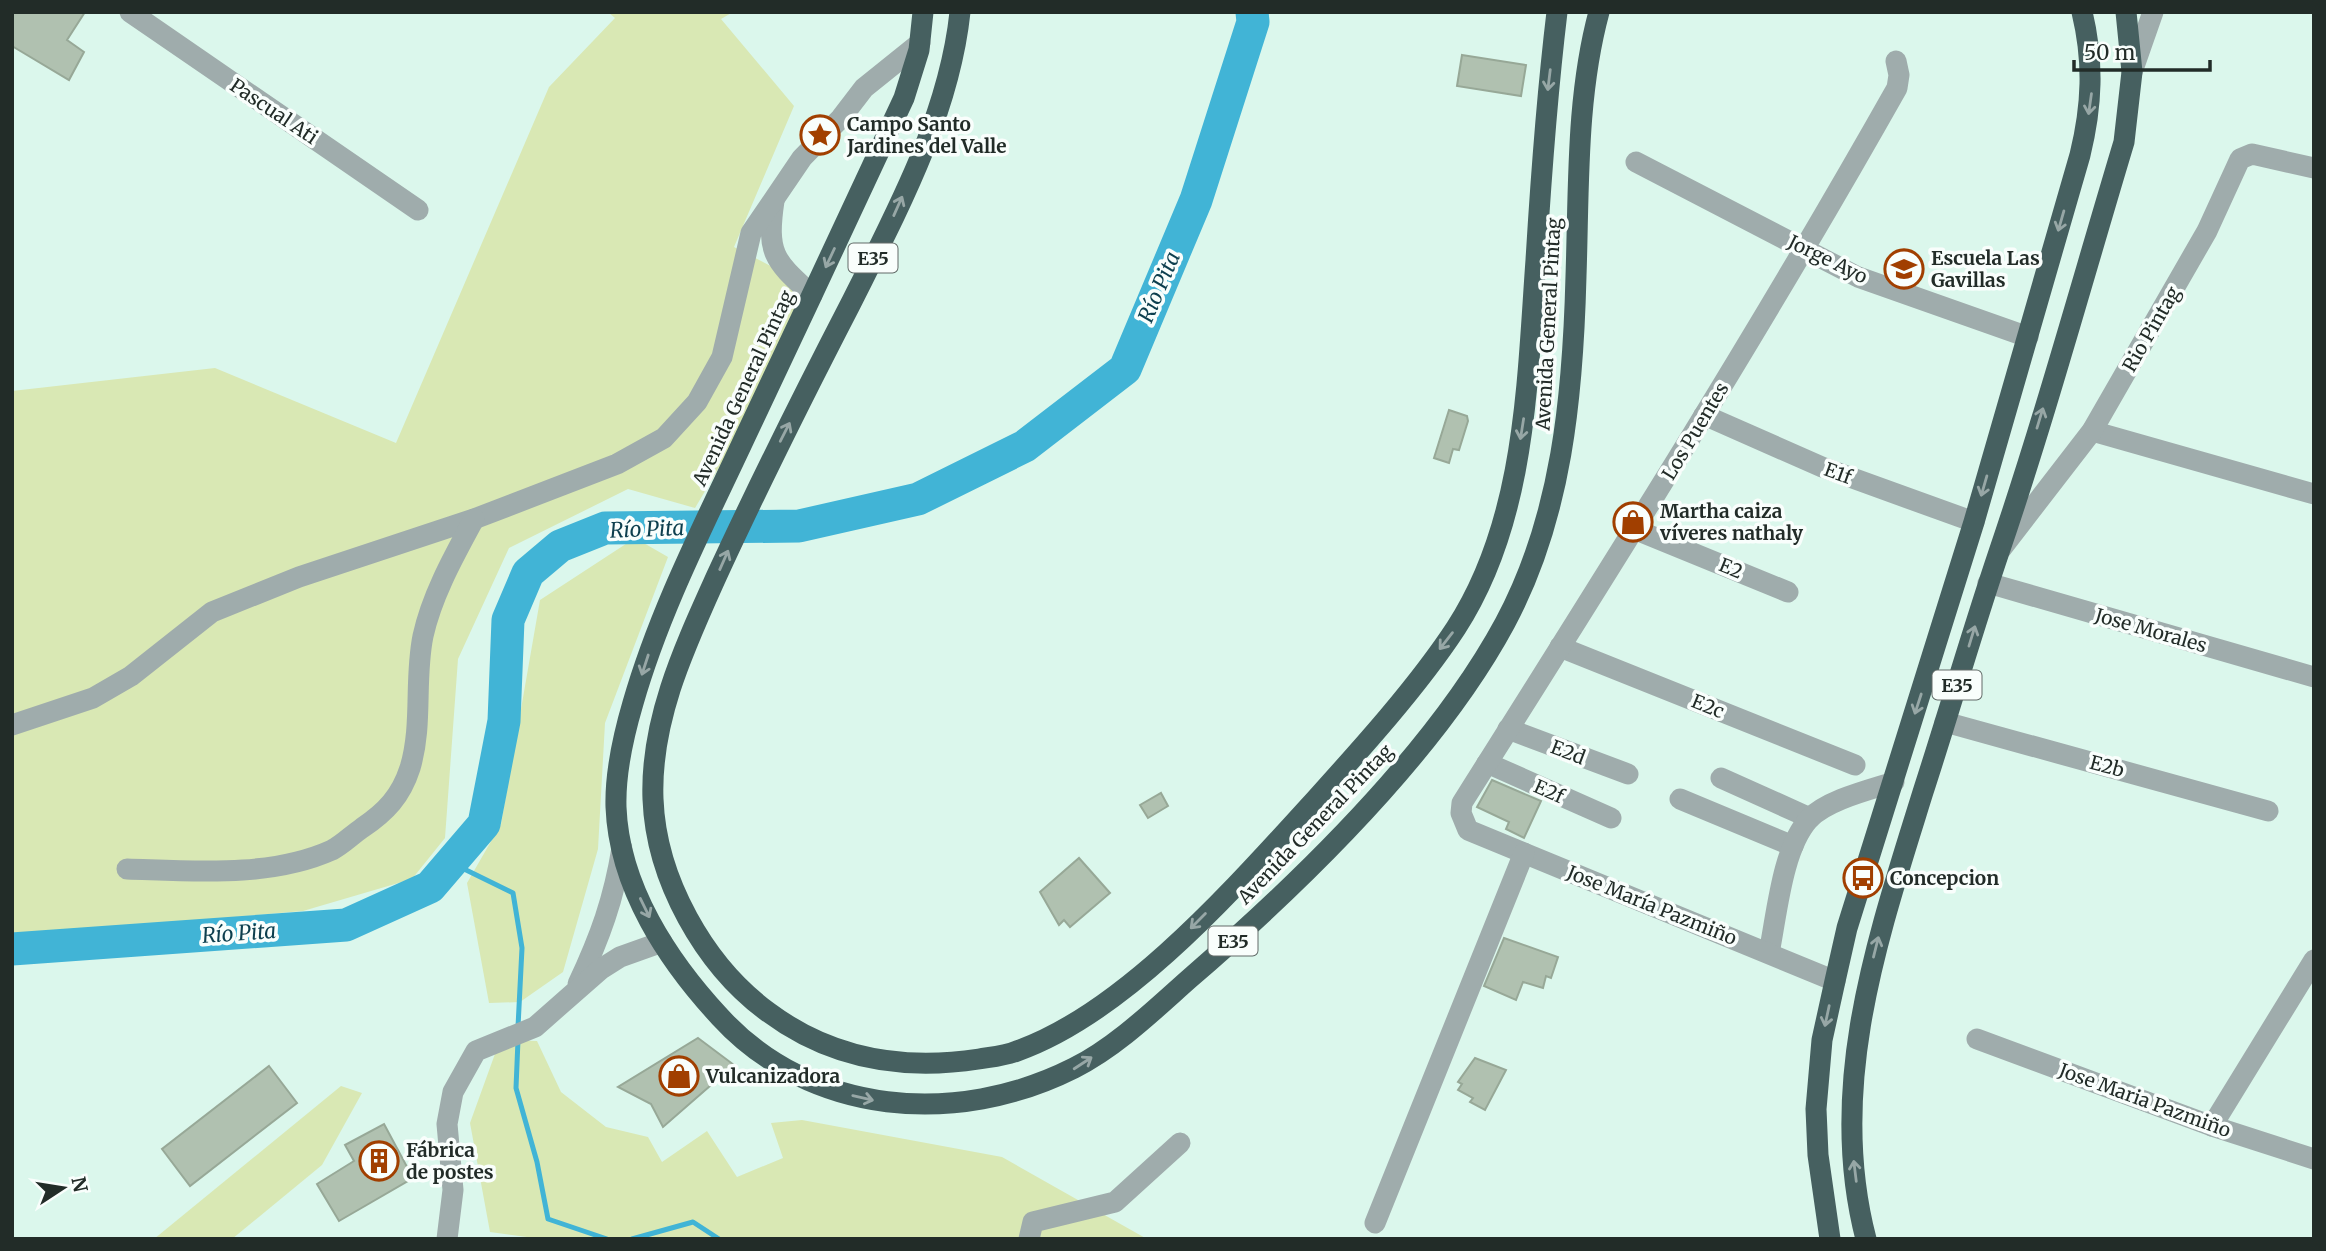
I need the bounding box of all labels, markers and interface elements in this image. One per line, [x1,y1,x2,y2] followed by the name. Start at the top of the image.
[2074,28,2210,72] scale bar
[2084,39,2135,66] text: 50 m
[1542,68,1555,91] one-way arrow
[226,73,322,149] street label: Pascual Ati
[2083,92,2096,115] one-way arrow
[846,112,1007,158] place label: Campo Santo Jardines del Valle
[799,114,841,156] place icon: Campo Santo Jardines del Valle
[892,196,905,217] one-way arrow
[2054,210,2067,232] one-way arrow
[1530,216,1566,432] street label: Avenida General Pintag
[1783,229,1872,289] street label: Jorge Ayo
[848,244,898,272] road number: E35
[1931,246,2040,292] place label: Escuela Las Gavillas
[822,247,835,268] one-way arrow
[1132,247,1186,327] water label: Río Pita
[1883,248,1925,290] school or university icon: Escuela Las Gavillas
[2117,282,2185,376] street label: Rio Pintag
[687,286,799,491] street label: Avenida General Pintag
[1656,378,1734,484] street label: Los Puentes
[2035,408,2047,430] one-way arrow
[1515,417,1528,440] one-way arrow
[779,422,793,443] one-way arrow
[1821,457,1856,489] street label: E1f
[1977,475,1990,497] one-way arrow
[1659,499,1804,545] place label: Martha caiza víveres nathaly
[1612,501,1654,543] shop icon: Martha caiza víveres nathaly
[609,514,685,544] water label: Río Pita
[718,550,731,571] one-way arrow
[1716,552,1746,584] street label: E2
[2091,602,2210,657] street label: Jose Morales
[1967,625,1979,647] one-way arrow
[1438,631,1453,650] one-way arrow
[638,653,650,675] one-way arrow
[1932,670,1982,700] road number: E35
[1688,689,1728,723] street label: E2c
[1911,693,1924,715] one-way arrow
[1547,735,1589,769] street label: E2d
[1232,739,1398,910] street label: Avenida General Pintag
[2087,750,2127,782] street label: E2b
[1530,774,1569,809] street label: E2f
[1842,857,1884,899] bus stop icon: Concepcion
[1563,860,1740,950] street label: Jose María Pazmiño
[1890,866,1999,890] place label: Concepcion
[638,897,652,918] one-way arrow
[1190,912,1207,929] one-way arrow
[201,917,277,949] water label: Río Pita
[1208,926,1258,956] road number: E35
[1870,936,1883,959] one-way arrow
[1820,1004,1834,1027] one-way arrow
[658,1055,700,1097] shop icon: Vulcanizadora
[1072,1055,1092,1069] one-way arrow
[2055,1057,2234,1142] street label: Jose Maria Pazmiño
[705,1064,840,1088] place label: Vulcanizadora
[851,1092,874,1105] one-way arrow
[406,1138,494,1184] place label: Fábrica de postes
[358,1140,400,1182] building icon: Fábrica de postes
[28,1153,98,1223] north arrow
[1848,1161,1861,1183] one-way arrow
[66,1175,93,1194] text: N

